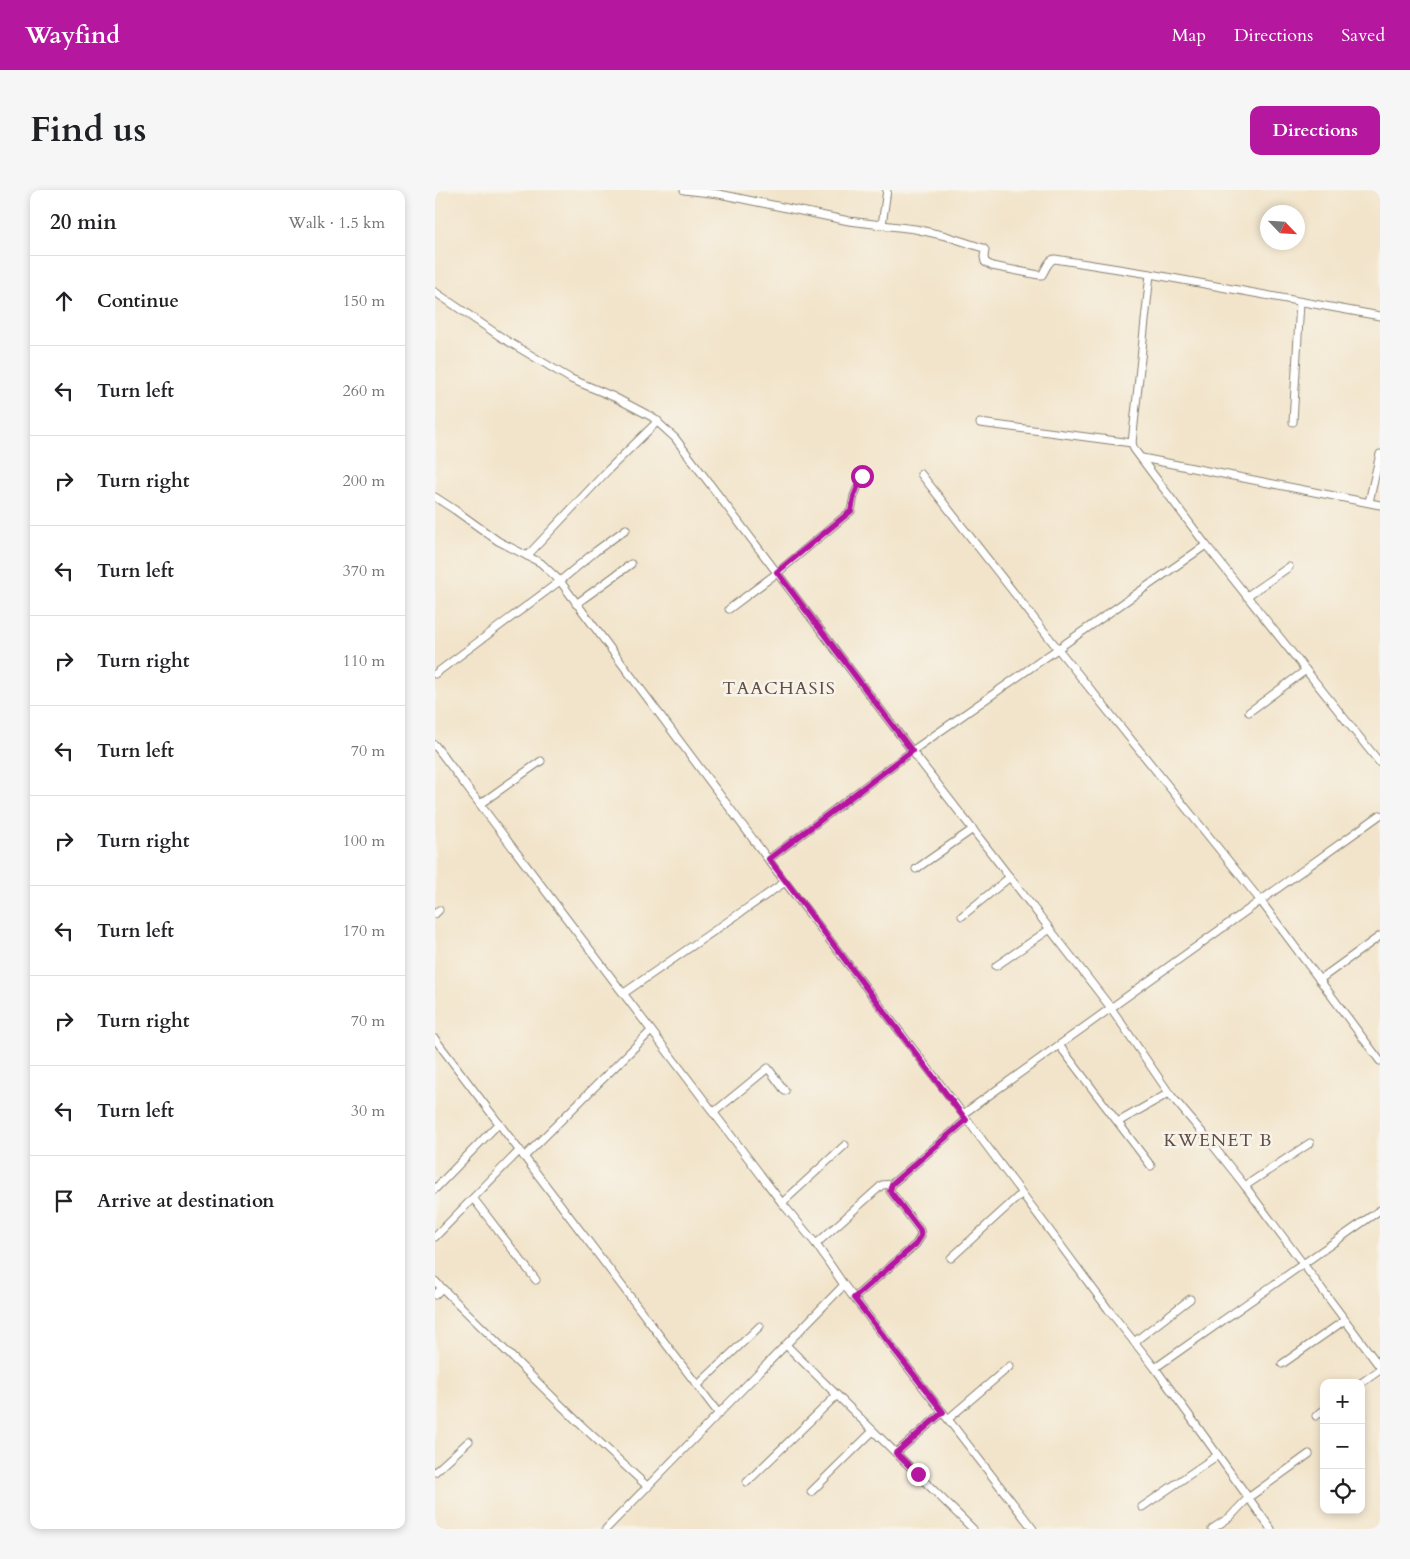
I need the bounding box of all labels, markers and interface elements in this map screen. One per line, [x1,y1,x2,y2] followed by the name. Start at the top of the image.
[25,19,120,52] text: Wayfind
[1172,23,1206,48] text: Map
[1234,23,1313,48] text: Directions
[1341,23,1385,48] text: Saved
[30,106,146,154] text: Find us
[1250,106,1380,155] button: Directions
[1260,205,1305,250] north arrow
[50,208,117,237] text: 20 min
[288,212,385,234] text: Walk · 1.5 km
[50,287,78,315] icon: ahead
[97,288,179,314] text: Continue
[343,290,385,312] text: 150 m
[50,377,78,405] icon: left
[97,378,174,404] text: Turn left
[343,380,385,402] text: 260 m
[851,465,874,488] route start
[50,467,78,495] icon: right
[97,468,189,494] text: Turn right
[343,470,385,492] text: 200 m
[50,557,78,585] icon: left
[97,558,174,584] text: Turn left
[343,560,385,582] text: 370 m
[50,647,78,675] icon: right
[97,648,189,674] text: Turn right
[343,650,385,672] text: 110 m
[722,676,836,701] district label: TAACHASIS
[50,737,78,765] icon: left
[97,738,174,764] text: Turn left
[351,740,385,762] text: 70 m
[50,827,78,855] icon: right
[97,828,189,854] text: Turn right
[343,830,385,852] text: 100 m
[50,917,78,945] icon: left
[97,918,174,944] text: Turn left
[343,920,385,942] text: 170 m
[50,1007,78,1035] icon: right
[97,1008,189,1034] text: Turn right
[351,1010,385,1032] text: 70 m
[50,1097,78,1125] icon: left
[97,1098,174,1124] text: Turn left
[351,1100,385,1122] text: 30 m
[1163,1128,1273,1153] district label: KWENET B
[50,1187,78,1215] icon: arrive
[97,1188,274,1214] text: Arrive at destination
[1320,1379,1365,1514] map controls
[1320,1379,1365,1424] button: +
[1320,1424,1365,1469] button: −
[907,1463,930,1486] route end
[1320,1469,1365,1514] button: locate

